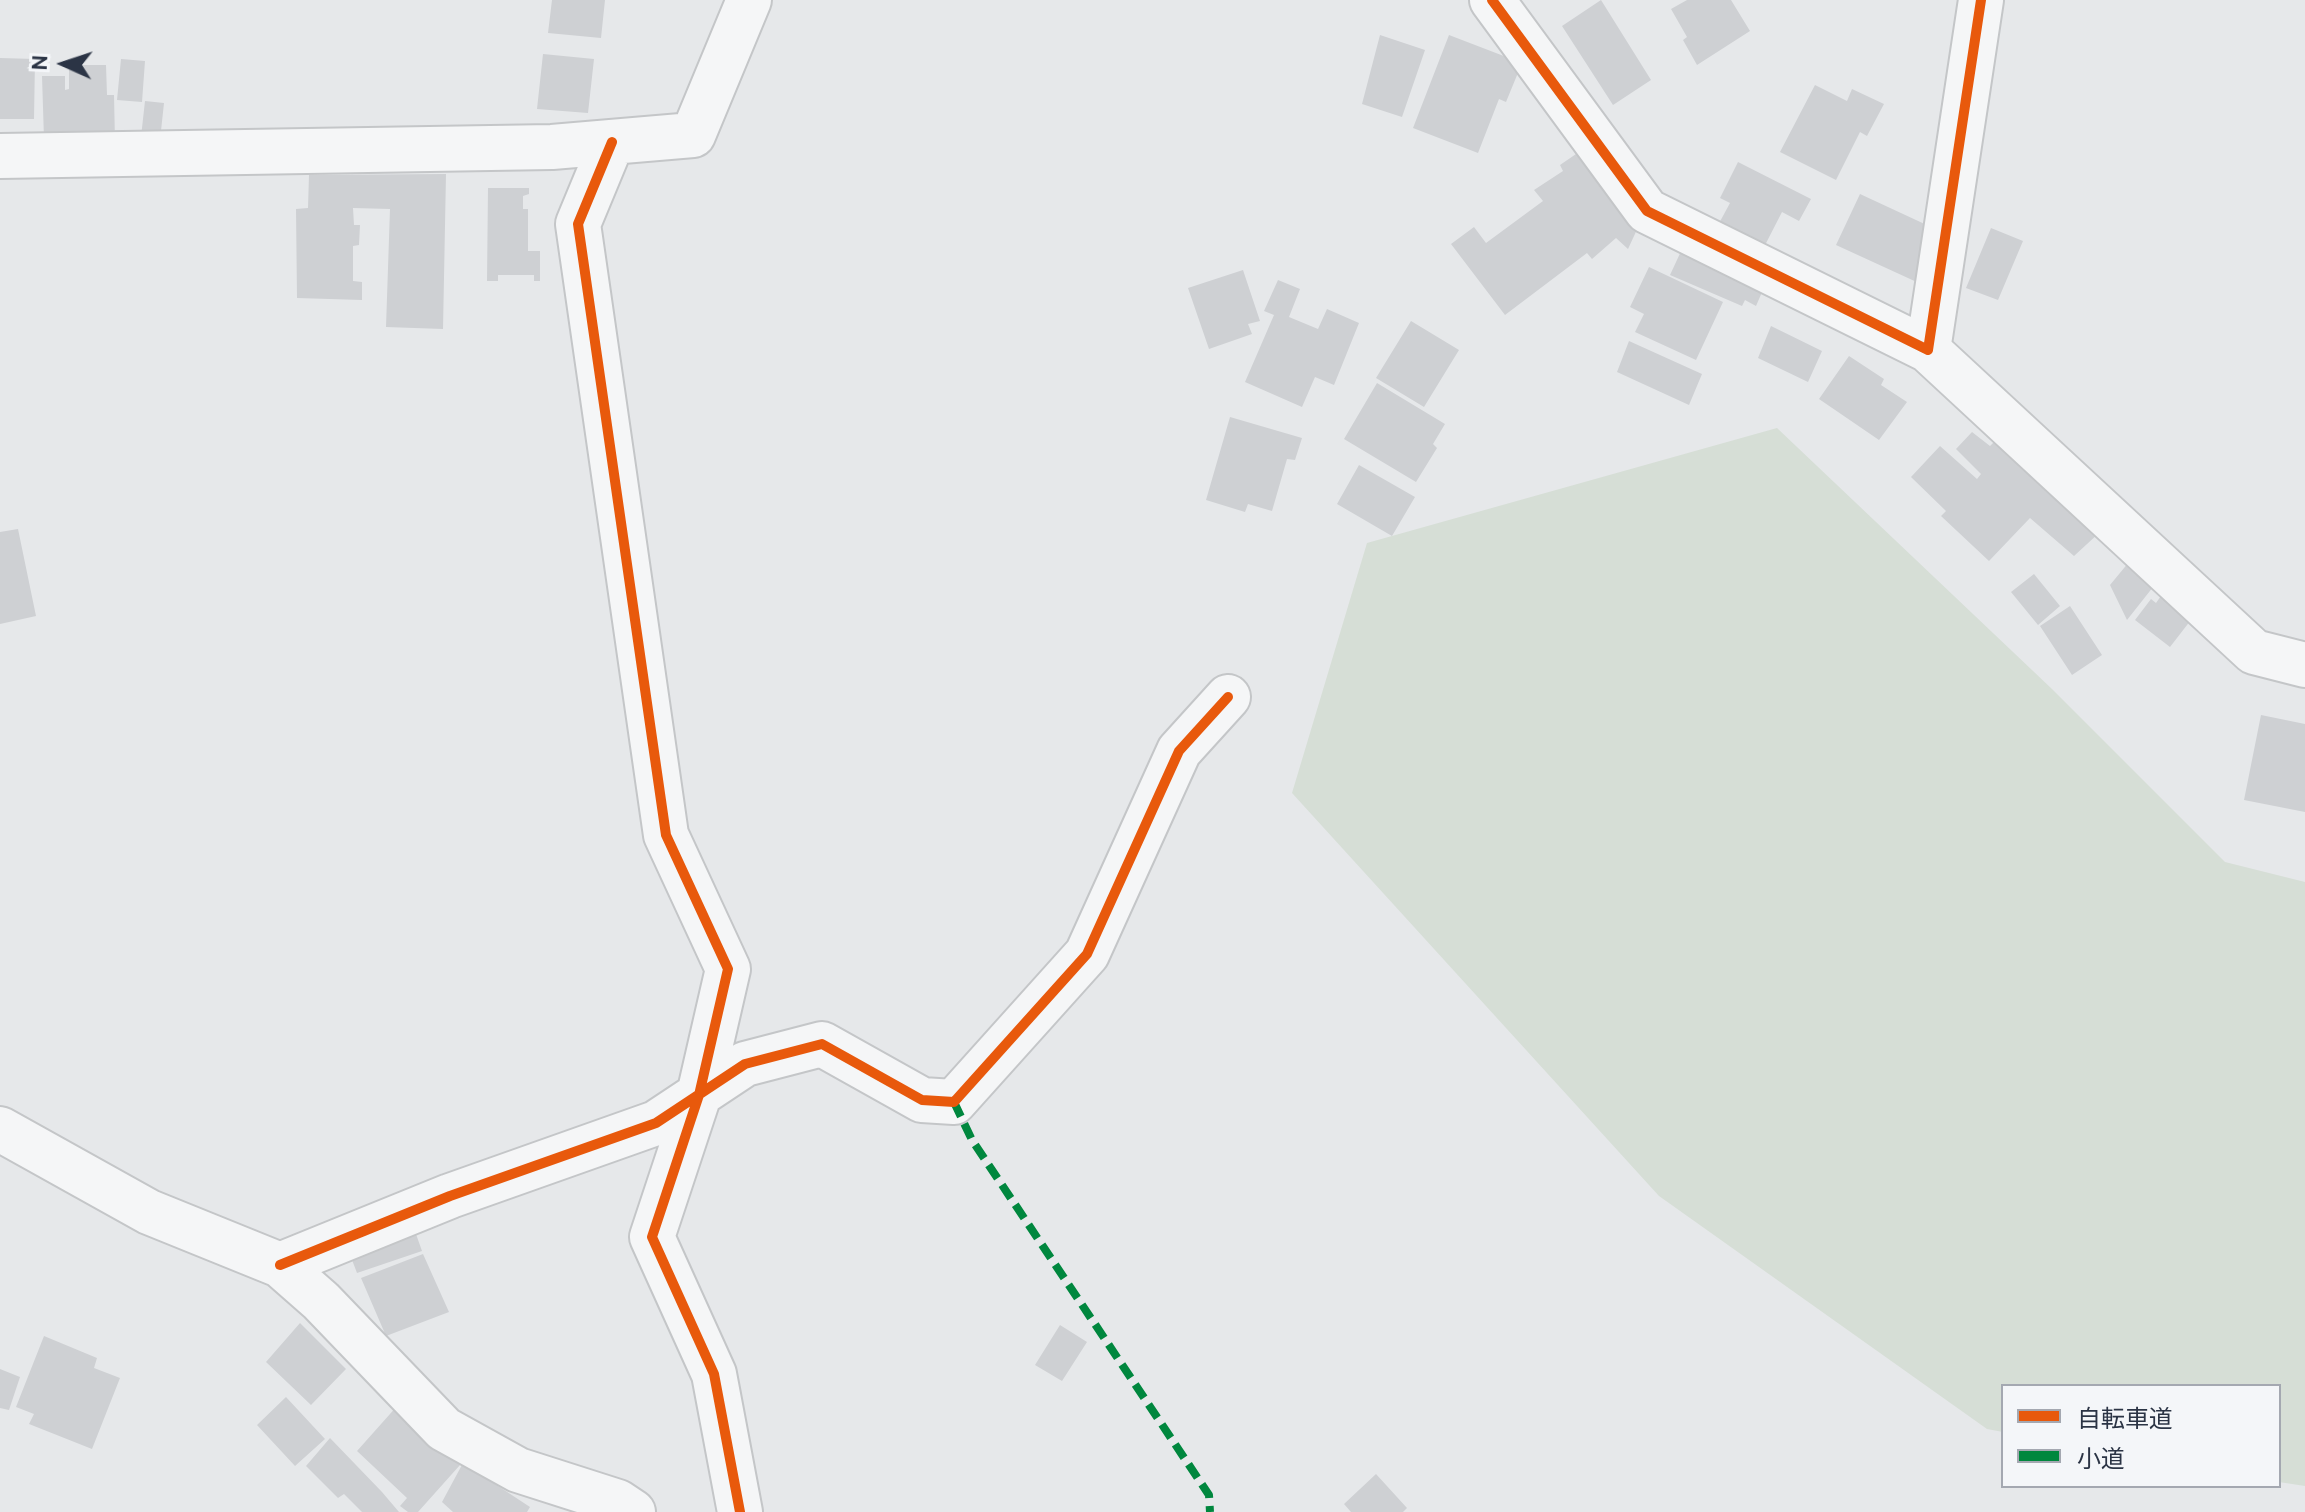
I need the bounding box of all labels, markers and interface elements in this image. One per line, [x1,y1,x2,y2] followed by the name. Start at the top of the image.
[24,24,104,104] north arrow
[26,54,53,71] text: N
[2001,1384,2281,1488] legend
[2077,1404,2173,1433] text: 自転車道
[2077,1444,2125,1473] text: 小道

